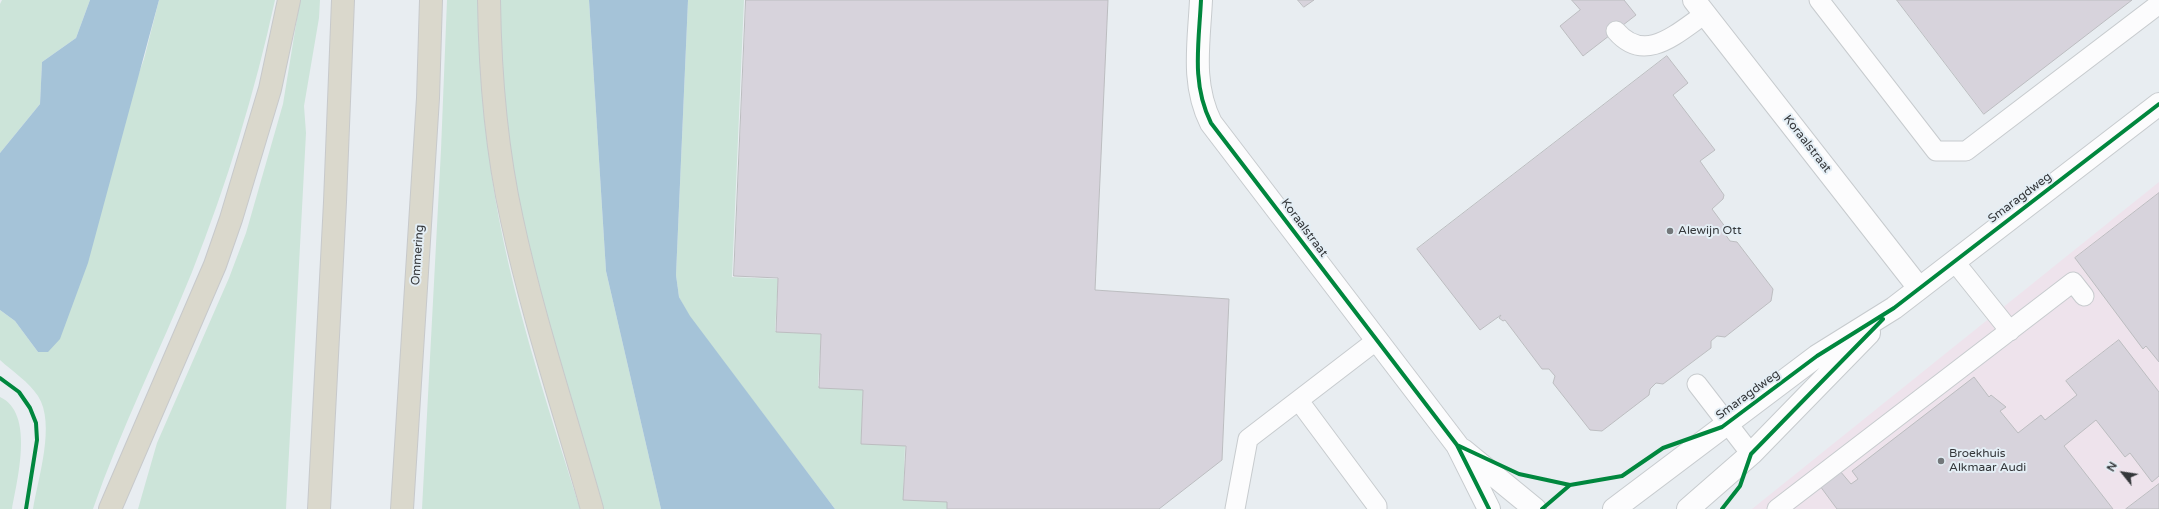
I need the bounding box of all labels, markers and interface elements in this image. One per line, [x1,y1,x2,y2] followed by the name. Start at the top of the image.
[1780,112,1834,176] street label: Koraalstraat
[1986,170,2054,226] street label: Smaragdweg
[1277,196,1331,260] street label: Koraalstraat
[409,224,427,286] street label: Ommering
[1678,224,1741,238] place label: Alewijn Ott
[1665,226,1675,236] marker: Alewijn Ott
[1713,367,1783,423] street label: Smaragdweg
[1949,447,2026,475] place label: Broekhuis Alkmaar Audi
[2103,453,2143,493] north arrow
[1936,456,1946,466] marker: Broekhuis Alkmaar Audi
[2104,460,2120,474] text: N

